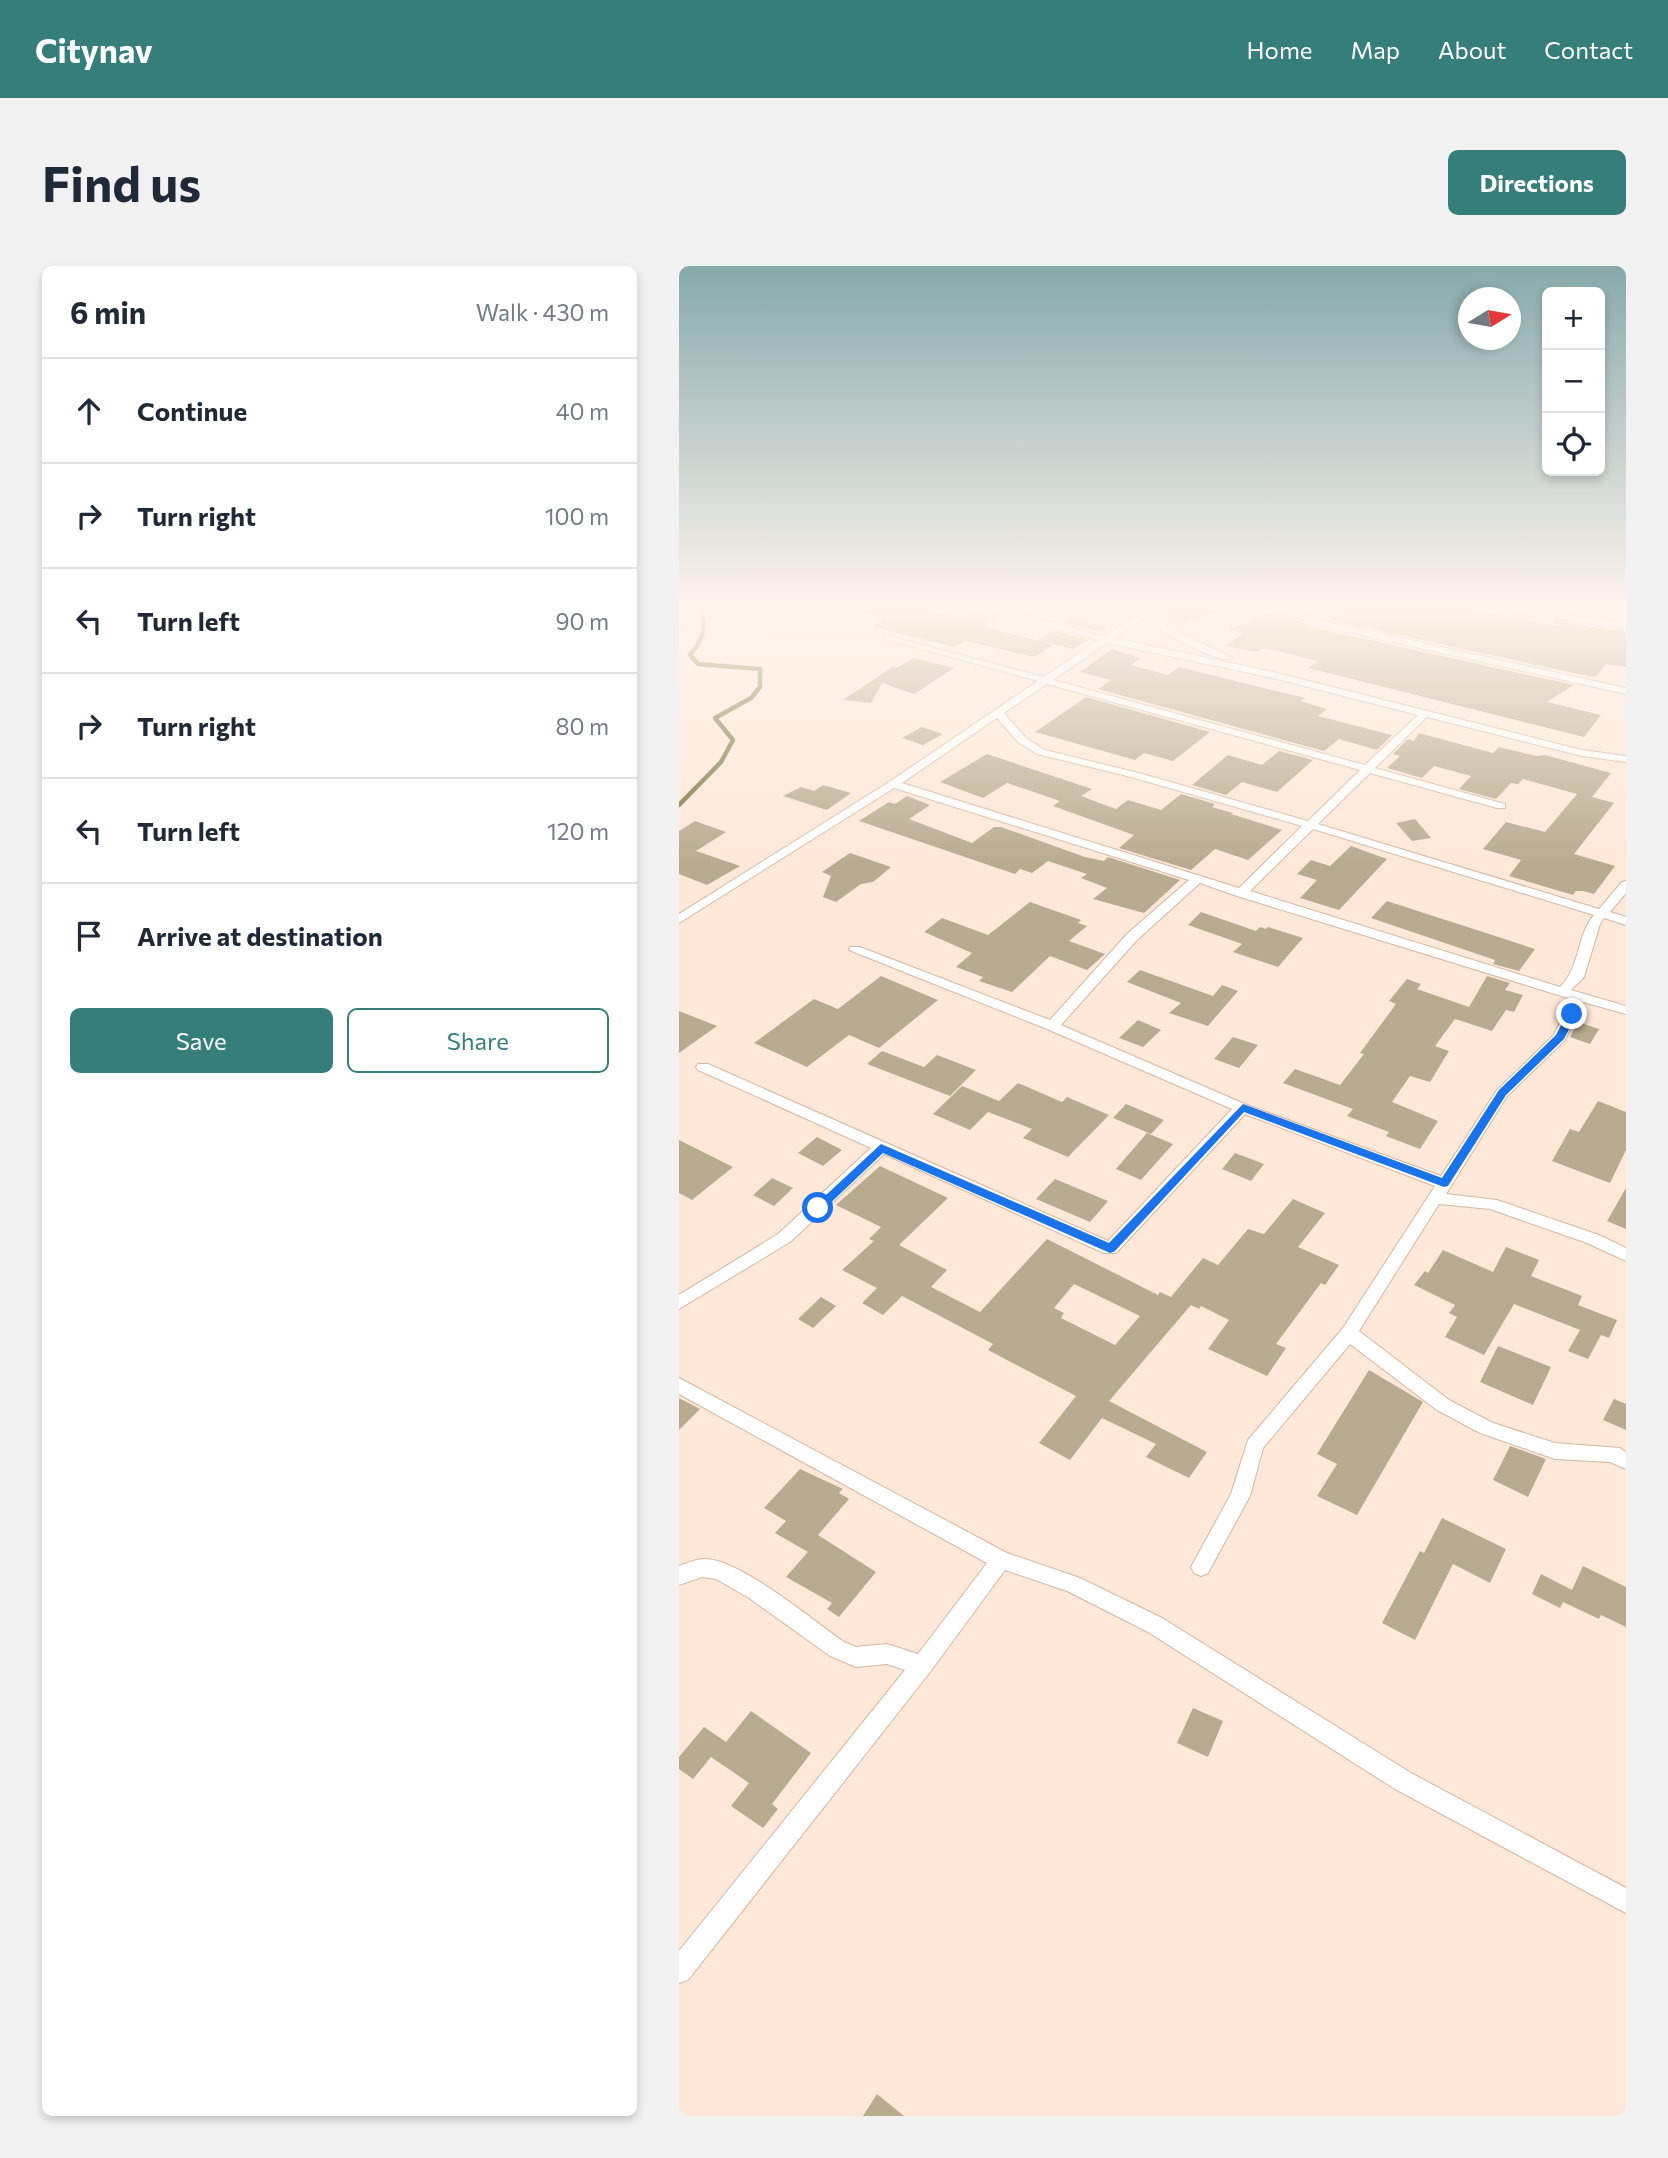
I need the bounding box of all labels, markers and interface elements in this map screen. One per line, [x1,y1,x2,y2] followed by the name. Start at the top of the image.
[35,29,153,70] text: Citynav
[1247,35,1313,64] text: Home
[1351,35,1400,64] text: Map
[1438,35,1506,64] text: About
[1544,35,1633,64] text: Contact
[1448,150,1626,215] button: Directions
[42,152,201,212] text: Find us
[1458,287,1521,350] north arrow
[1542,287,1605,476] map controls
[1542,287,1605,350] button: +
[70,293,146,330] text: 6 min
[476,298,609,326] text: Walk · 430 m
[1542,350,1605,413] button: −
[70,392,108,430] icon: ahead
[137,395,247,426] text: Continue
[556,397,609,425] text: 40 m
[1542,413,1605,476] button: locate
[70,497,108,535] icon: right
[137,500,256,531] text: Turn right
[545,502,609,530] text: 100 m
[70,602,108,640] icon: left
[137,605,240,636] text: Turn left
[556,607,609,635] text: 90 m
[70,707,108,745] icon: right
[137,710,256,741] text: Turn right
[556,712,609,740] text: 80 m
[70,812,108,850] icon: left
[137,815,240,846] text: Turn left
[547,817,609,845] text: 120 m
[70,917,108,955] icon: arrive
[137,920,383,951] text: Arrive at destination
[1556,998,1587,1029] route end
[70,1008,333,1073] button: Save
[347,1008,609,1073] button: Share
[802,1192,833,1223] route start

